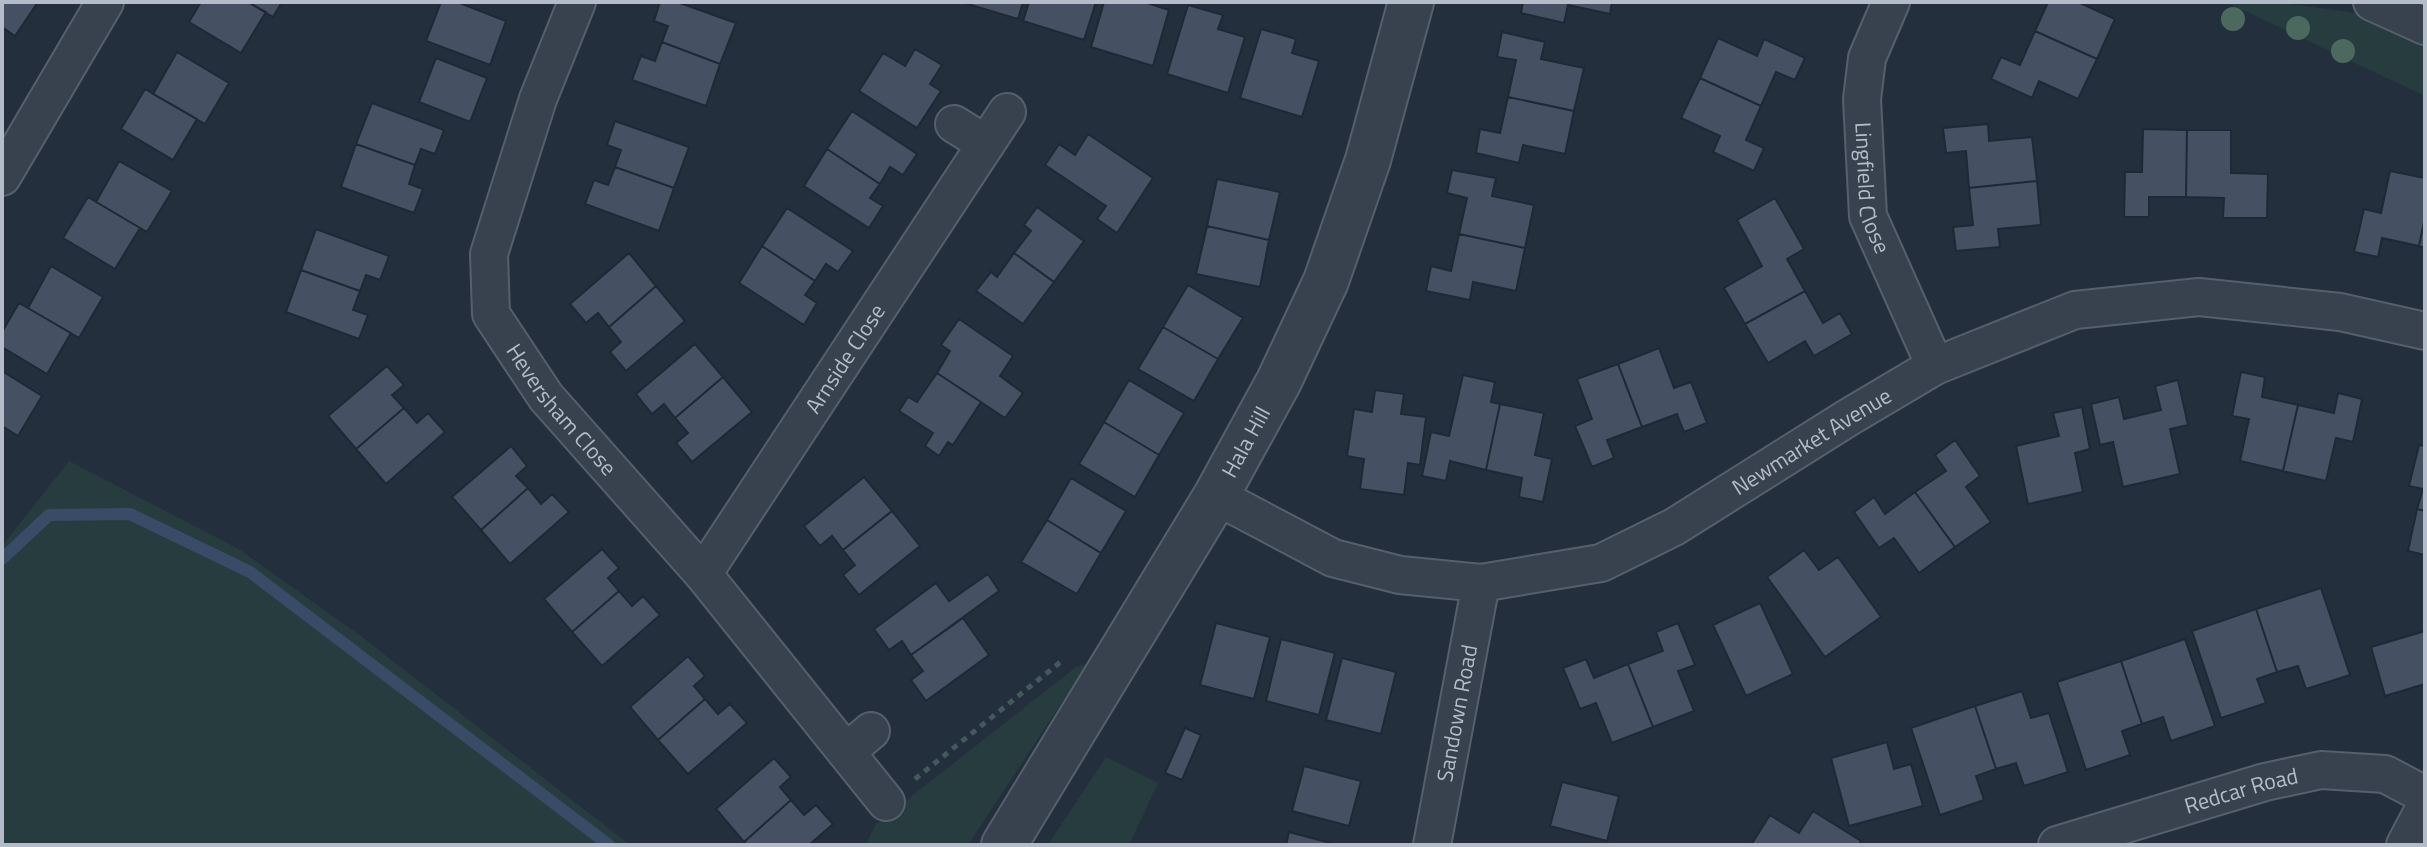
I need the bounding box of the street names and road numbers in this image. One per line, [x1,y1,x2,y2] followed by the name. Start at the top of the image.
[1846,121,1900,259] street label: Lingfield Close
[796,297,893,420] street label: Arnside Close
[498,336,625,483] street label: Heversham Close
[1725,379,1898,504] street label: Newmarket Avenue
[1212,400,1279,484] street label: Hala Hill
[1427,642,1486,785] street label: Sandown Road
[2180,758,2301,823] street label: Redcar Road

